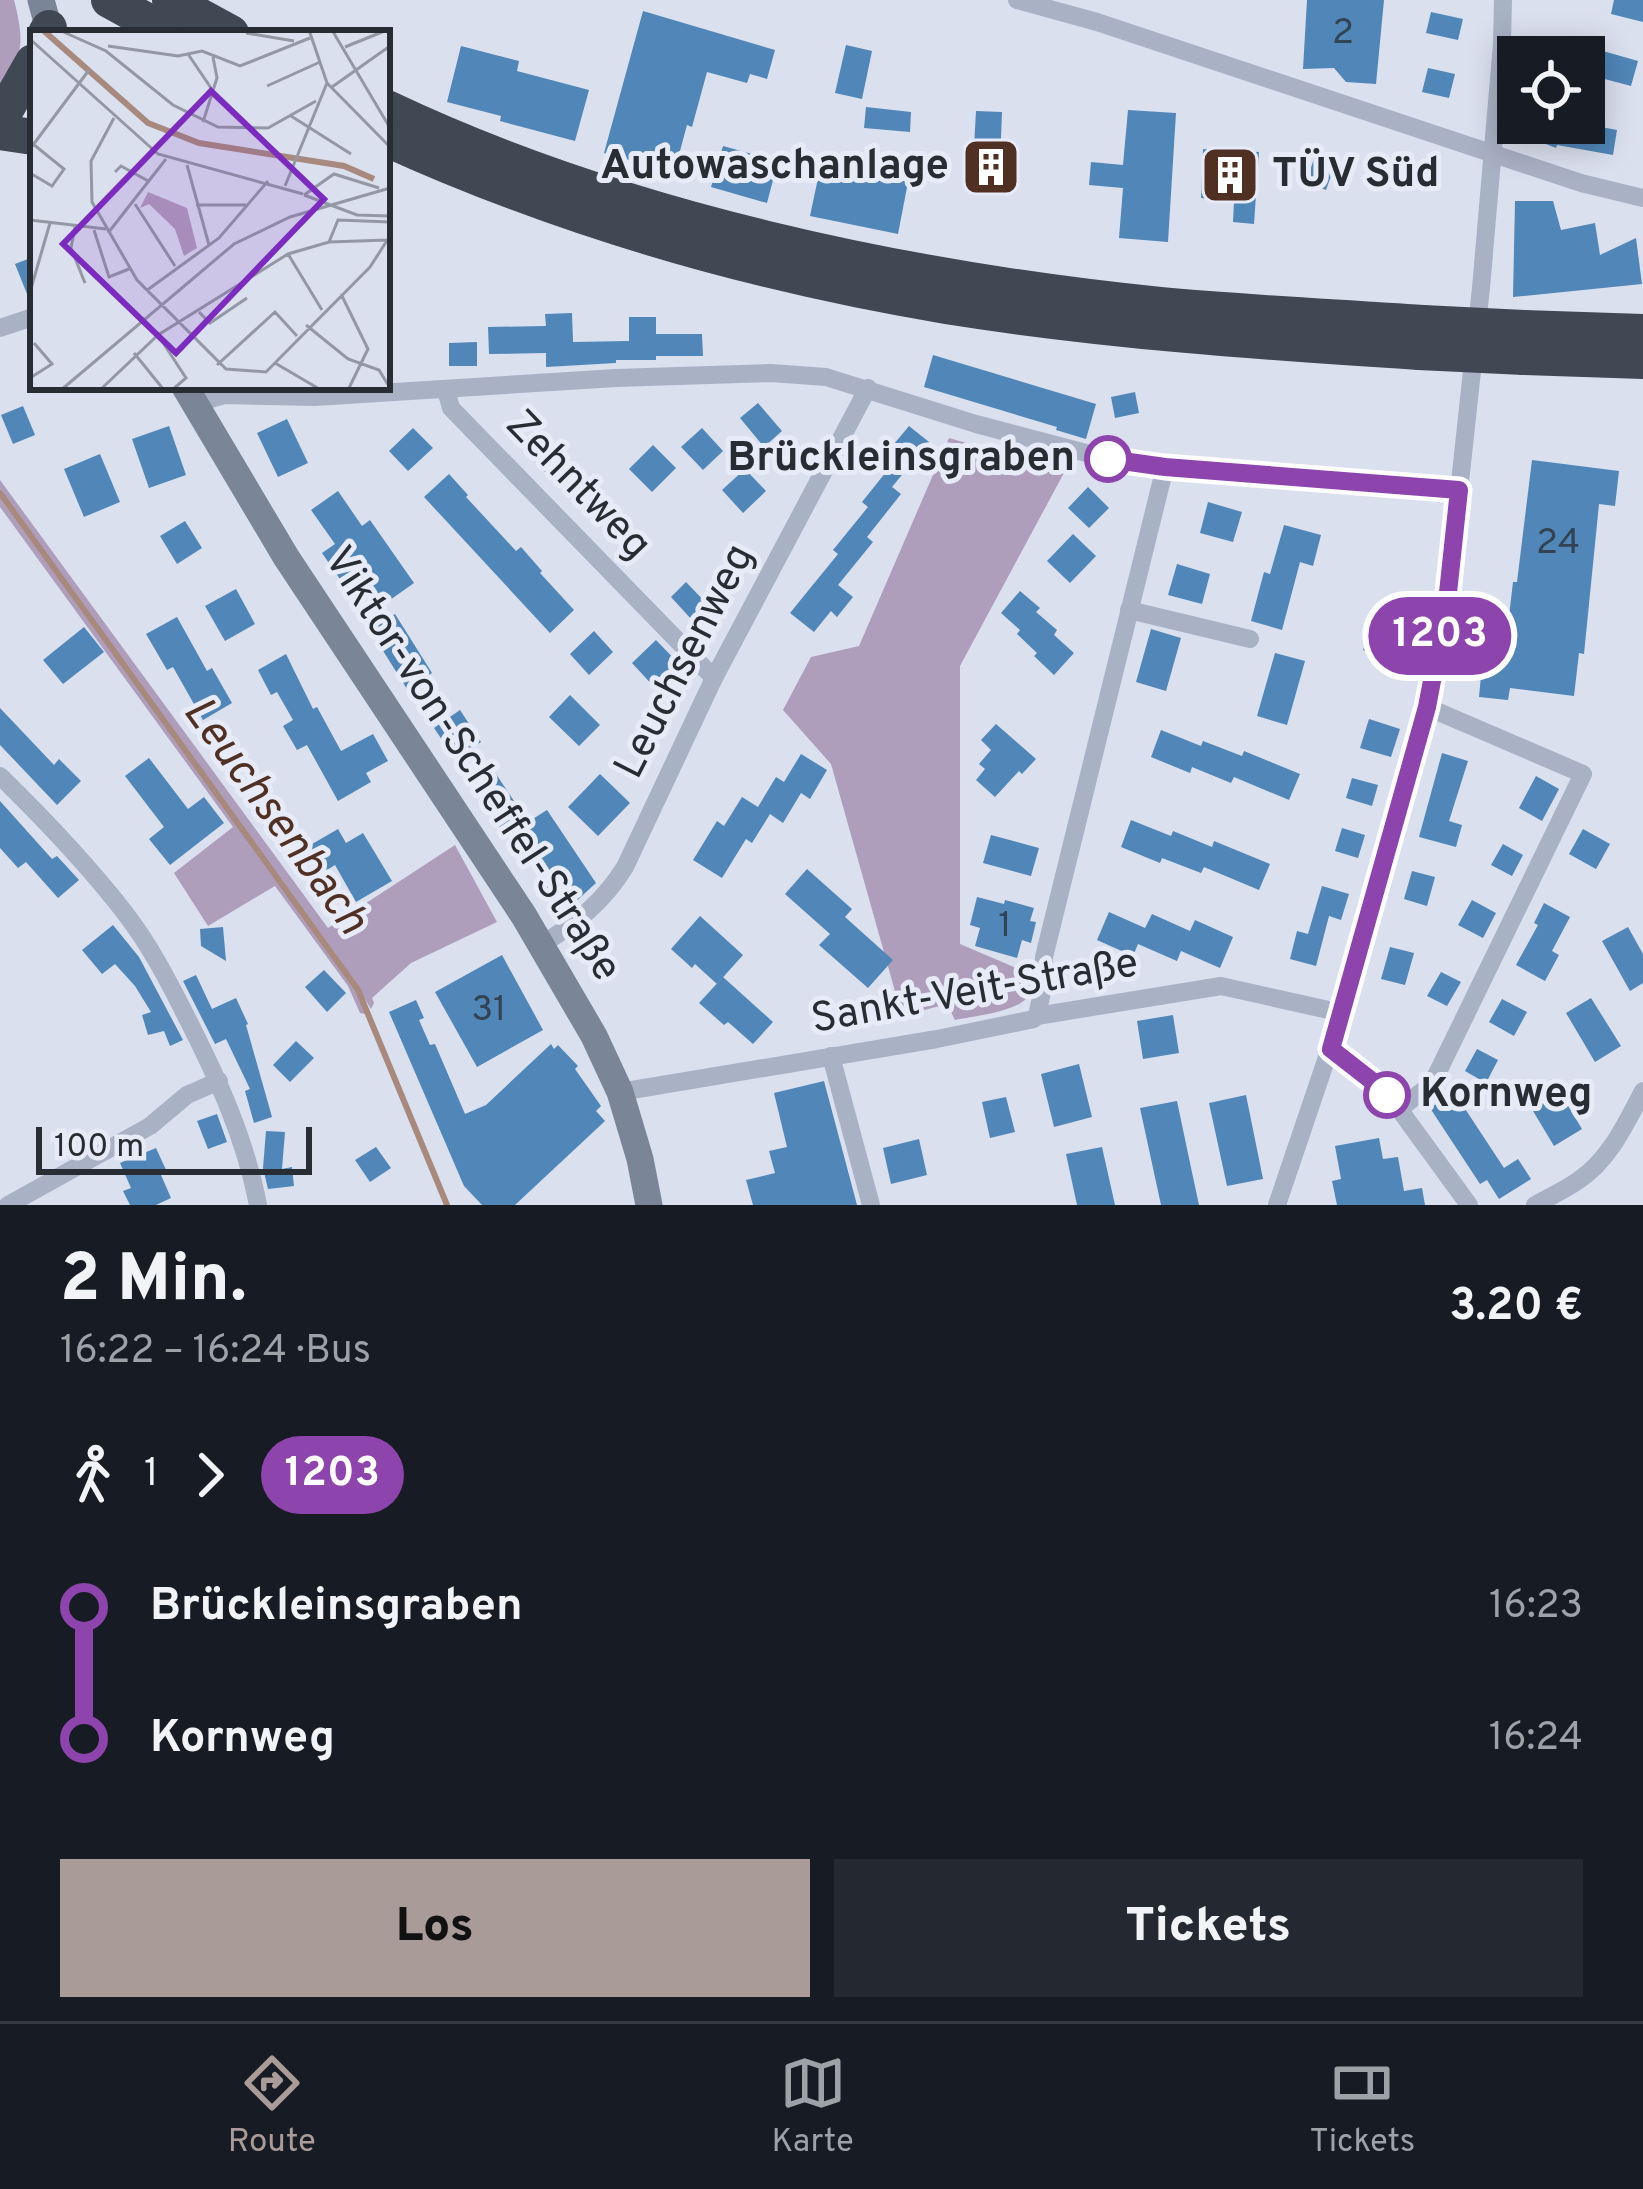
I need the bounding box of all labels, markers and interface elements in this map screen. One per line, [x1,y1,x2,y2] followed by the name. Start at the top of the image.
[1332,11,1354,57] house number: 2
[30,30,390,390] inset map
[1497,36,1605,144] map controls
[1497,36,1605,144] button: locate
[960,136,1022,198] building icon: Autowaschanlage
[600,141,949,194] place label: Autowaschanlage
[1199,144,1261,206] building icon: TÜV Süd
[1272,148,1440,202] place label: TÜV Süd
[493,400,661,572] street label: Zehntweg
[727,433,1075,486] place label: Brückleinsgraben
[1086,437,1130,481] marker: Brückleinsgraben
[1536,521,1580,567] house number: 24
[604,536,768,788] street label: Leuchsenweg
[310,538,632,992] street label: Viktor-von-Scheffel-Straße
[1356,597,1524,675] line badge: 1203
[1392,609,1488,662] text: 1203
[169,687,379,947] water label: Leuchsenbach
[998,904,1012,950] house number: 1
[807,938,1143,1048] street label: Sankt-Veit-Straße
[471,988,507,1034] house number: 31
[1420,1069,1593,1122] place label: Kornweg
[1365,1073,1409,1117] marker: Kornweg
[36,1121,312,1174] scale bar
[54,1127,144,1169] text: 100 m
[60,1241,247,1324] text: 2 Min.
[1449,1279,1583,1336] text: 3.20 €
[60,1328,371,1377] text: 16:22 – 16:24 · Bus
[60,1442,126,1508] icon: walk
[177,1442,243,1508] icon: forward
[285,1448,380,1501] text: 1203
[144,1451,159,1500] text: 1
[150,1579,523,1636] text: Brückleinsgraben
[1489,1583,1583,1632] text: 16:23
[150,1711,335,1768] text: Kornweg
[1489,1715,1583,1764] text: 16:24
[60,1859,810,1997] button: Los
[834,1859,1583,1997] button: Tickets
[228,2050,316,2164] tab: Route
[771,2050,854,2164] tab: Karte
[1309,2050,1415,2164] tab: Tickets

